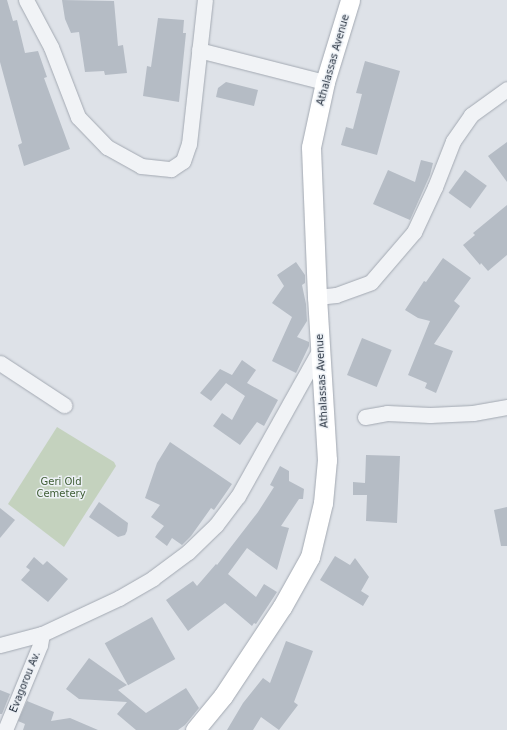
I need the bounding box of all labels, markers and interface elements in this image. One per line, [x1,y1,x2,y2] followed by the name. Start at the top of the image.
[314,13,352,107] street label: Athalassas Avenue
[314,334,330,428] street label: Athalassas Avenue
[36,475,86,498] park label: Geri Old Cemetery
[7,650,43,714] street label: Evagorou Av.

